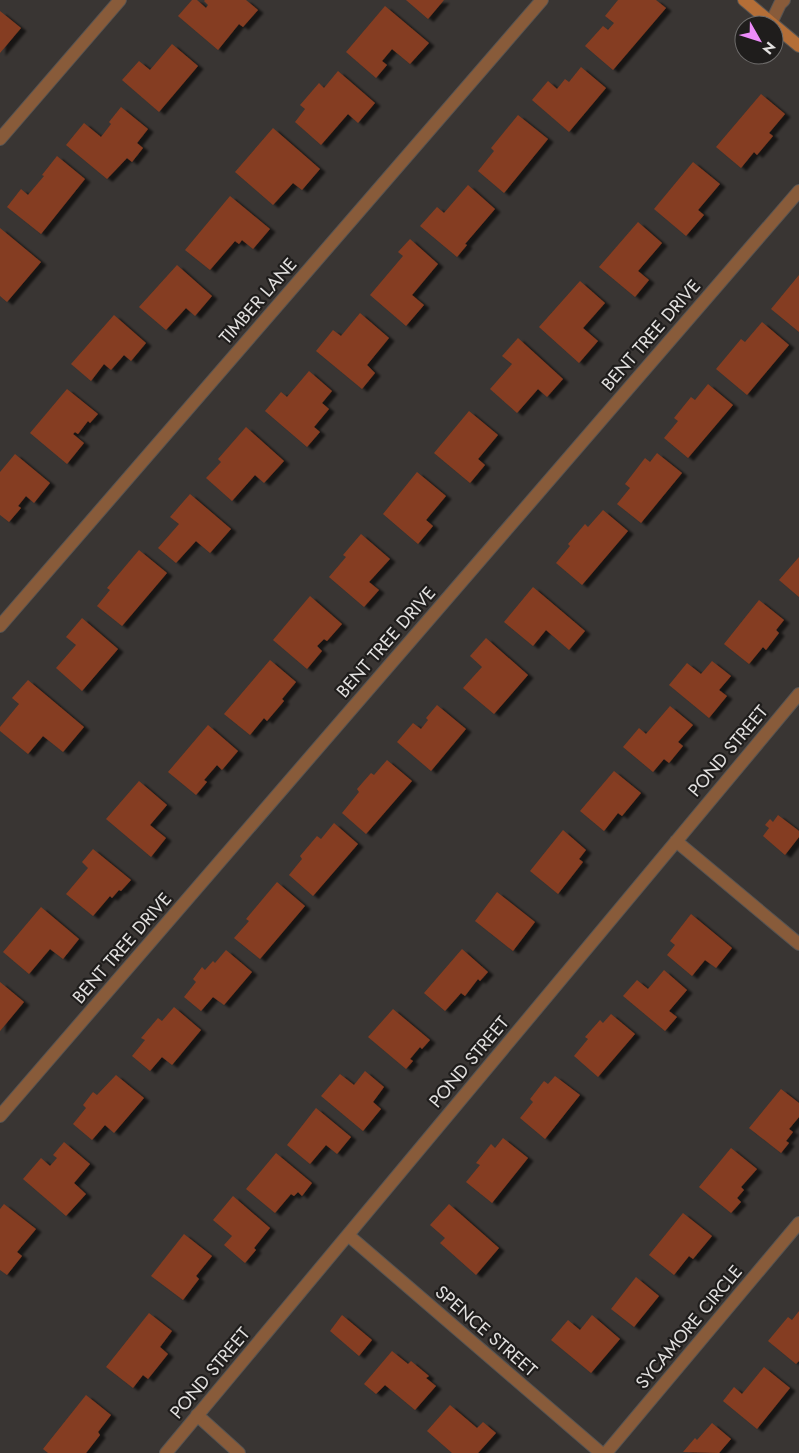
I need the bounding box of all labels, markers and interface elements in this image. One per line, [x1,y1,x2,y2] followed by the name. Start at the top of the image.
[734,15,784,65] north arrow
[758,38,780,59] text: N
[213,252,303,350] street label: TIMBER LANE
[595,274,707,396] street label: BENT TREE DRIVE
[330,581,442,703] street label: BENT TREE DRIVE
[682,699,774,802] street label: POND STREET
[66,887,178,1009] street label: BENT TREE DRIVE
[423,1010,515,1113] street label: POND STREET
[629,1260,749,1394] street label: SYCAMORE CIRCLE
[429,1279,543,1383] street label: SPENCE STREET
[164,1321,256,1424] street label: POND STREET

